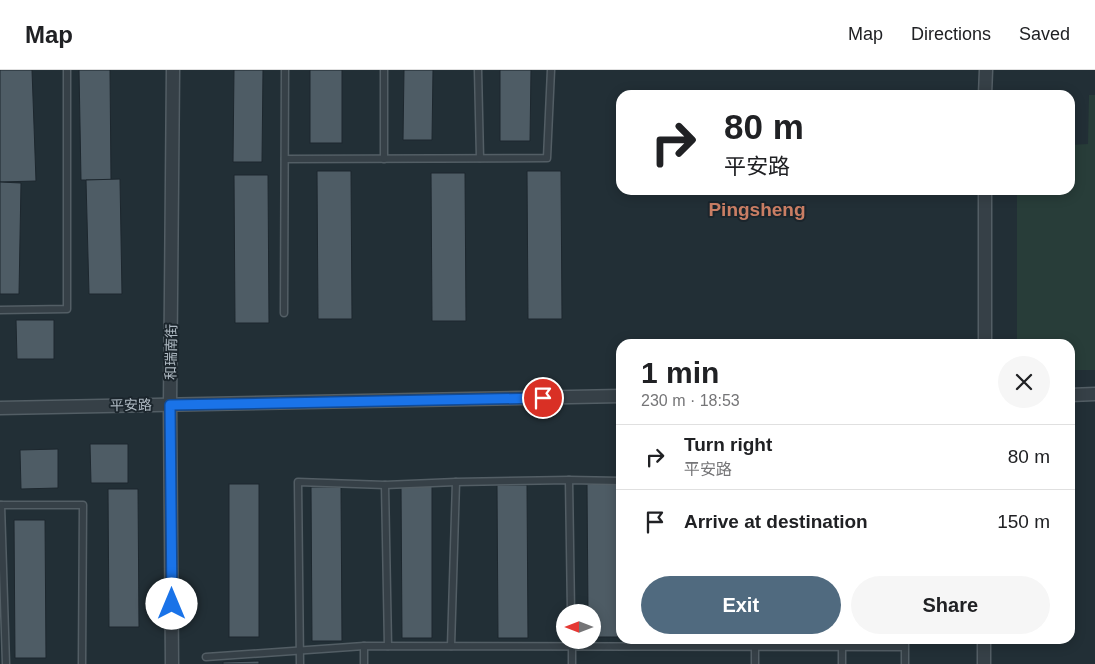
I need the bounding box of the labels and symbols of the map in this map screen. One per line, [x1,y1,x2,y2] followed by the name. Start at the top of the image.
[708,199,806,220] district label: Pingsheng
[163,324,179,380] street label: 和瑞南街
[522,377,564,419] pin
[110,397,152,413] street label: 平安路
[145,577,197,629] position arrow
[556,604,601,649] north arrow

